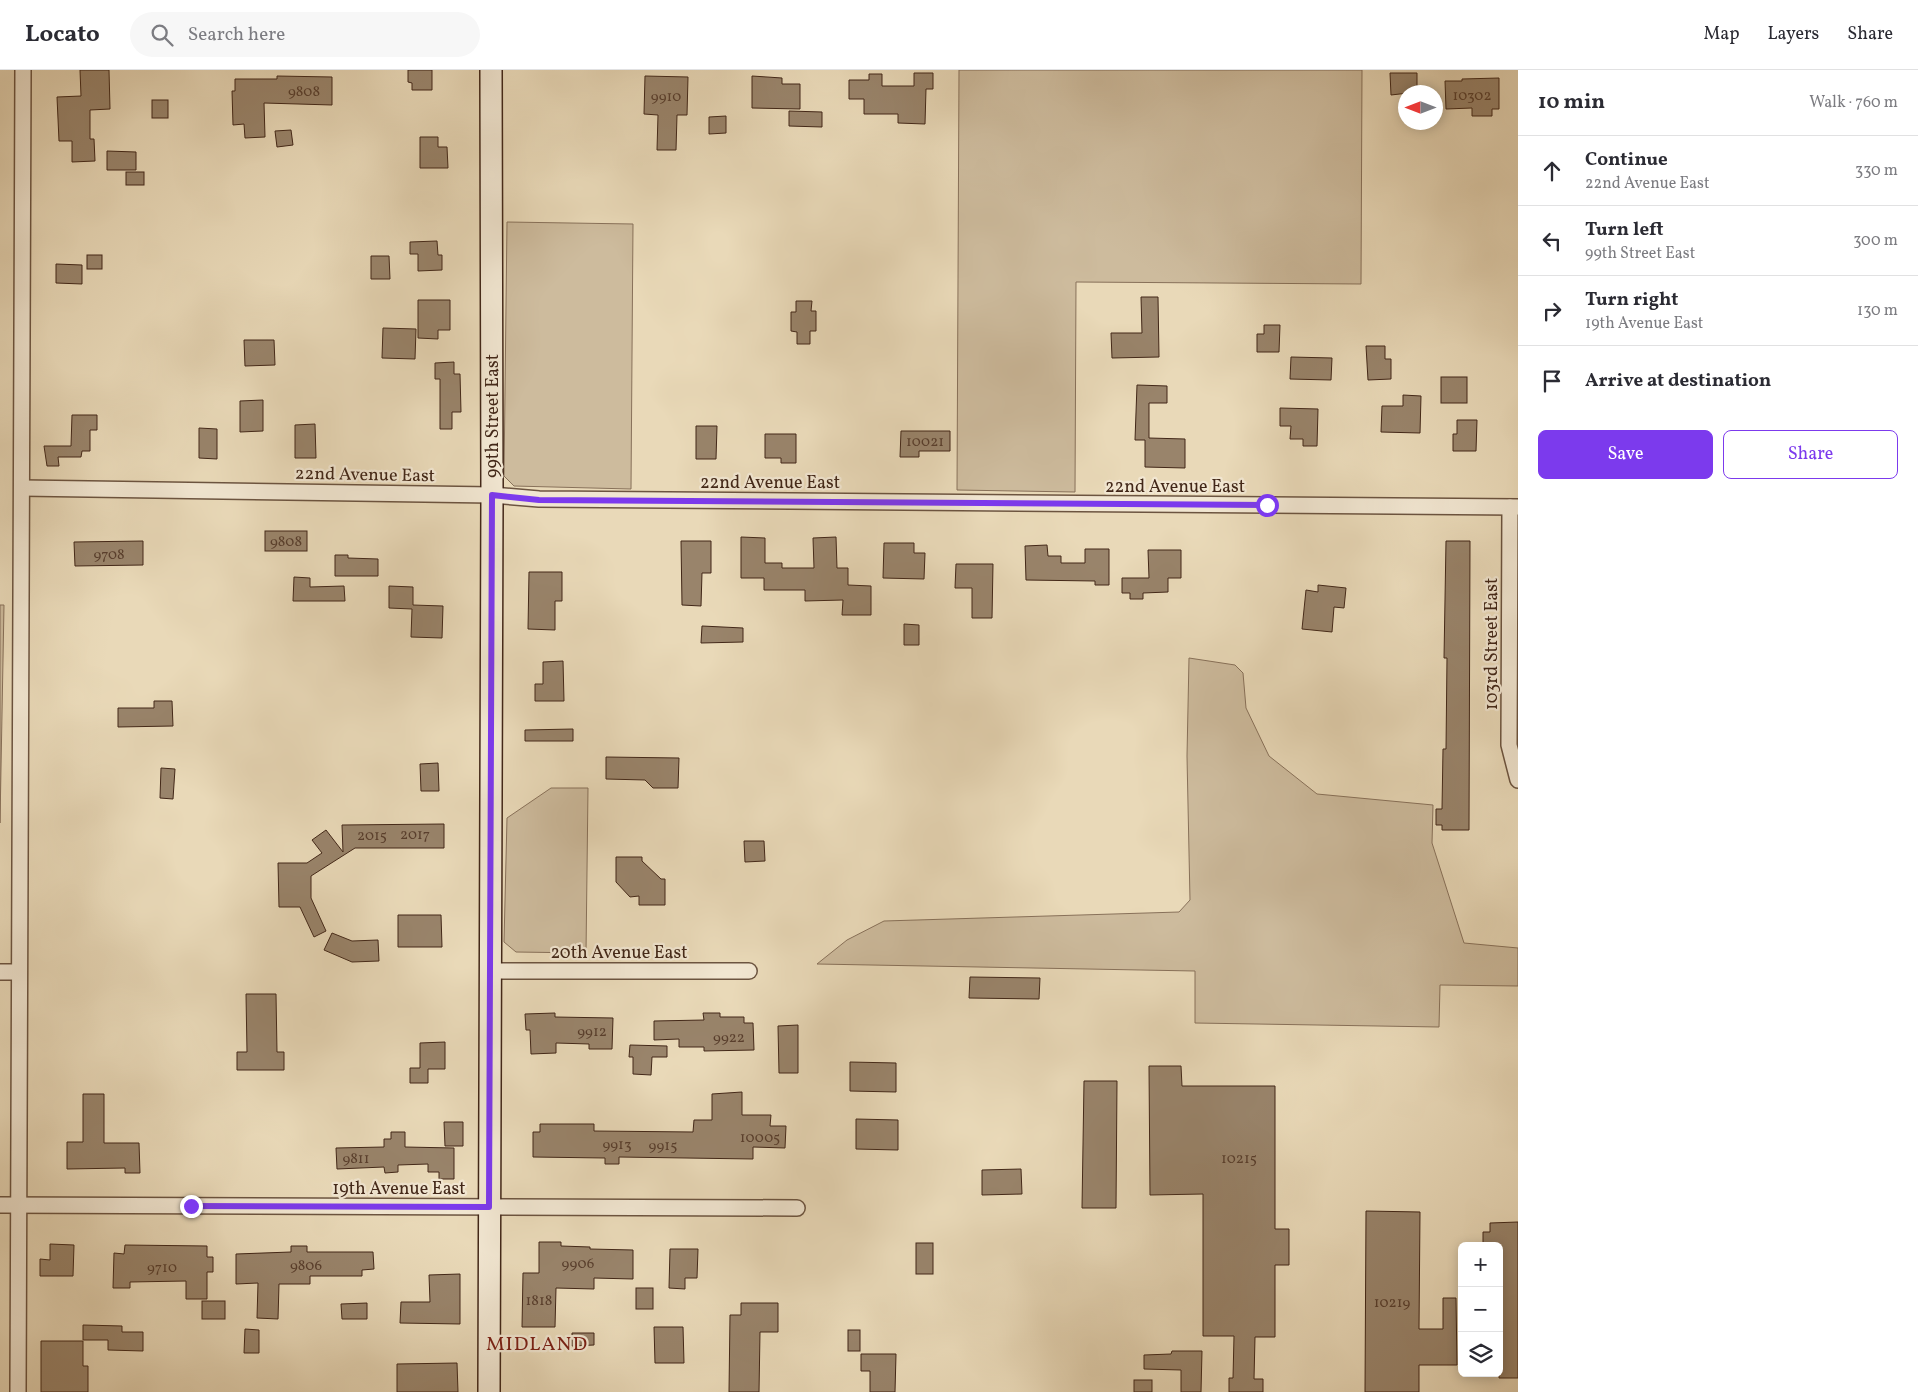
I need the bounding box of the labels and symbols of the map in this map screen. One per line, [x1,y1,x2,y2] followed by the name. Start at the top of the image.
[288,82,320,103] house number: 9808
[1398,85,1443,130] north arrow
[1453,86,1491,107] house number: 10302
[651,87,681,108] house number: 9910
[481,354,506,478] street label: 99th Street East
[906,432,944,453] house number: 10021
[295,462,435,489] street label: 22nd Avenue East
[700,471,840,496] street label: 22nd Avenue East
[1105,475,1245,500] street label: 22nd Avenue East
[1256,494,1279,517] route start
[270,532,302,553] house number: 9808
[93,545,125,566] house number: 9708
[1480,578,1505,710] street label: 103rd Street East
[400,825,430,846] house number: 2017
[357,826,387,847] house number: 2015
[550,941,688,966] street label: 20th Avenue East
[577,1022,607,1043] house number: 9912
[713,1028,745,1049] house number: 9922
[740,1128,780,1149] house number: 10005
[602,1135,632,1156] house number: 9913
[649,1136,677,1157] house number: 9915
[342,1149,370,1170] house number: 9811
[1221,1149,1257,1170] house number: 10215
[332,1177,466,1202] street label: 19th Avenue East
[180,1195,203,1218] route end
[562,1254,594,1275] house number: 9906
[290,1256,322,1277] house number: 9806
[147,1258,177,1279] house number: 9710
[526,1291,552,1312] house number: 1818
[1374,1293,1410,1314] house number: 10219
[486,1331,588,1359] district label: MIDLAND

